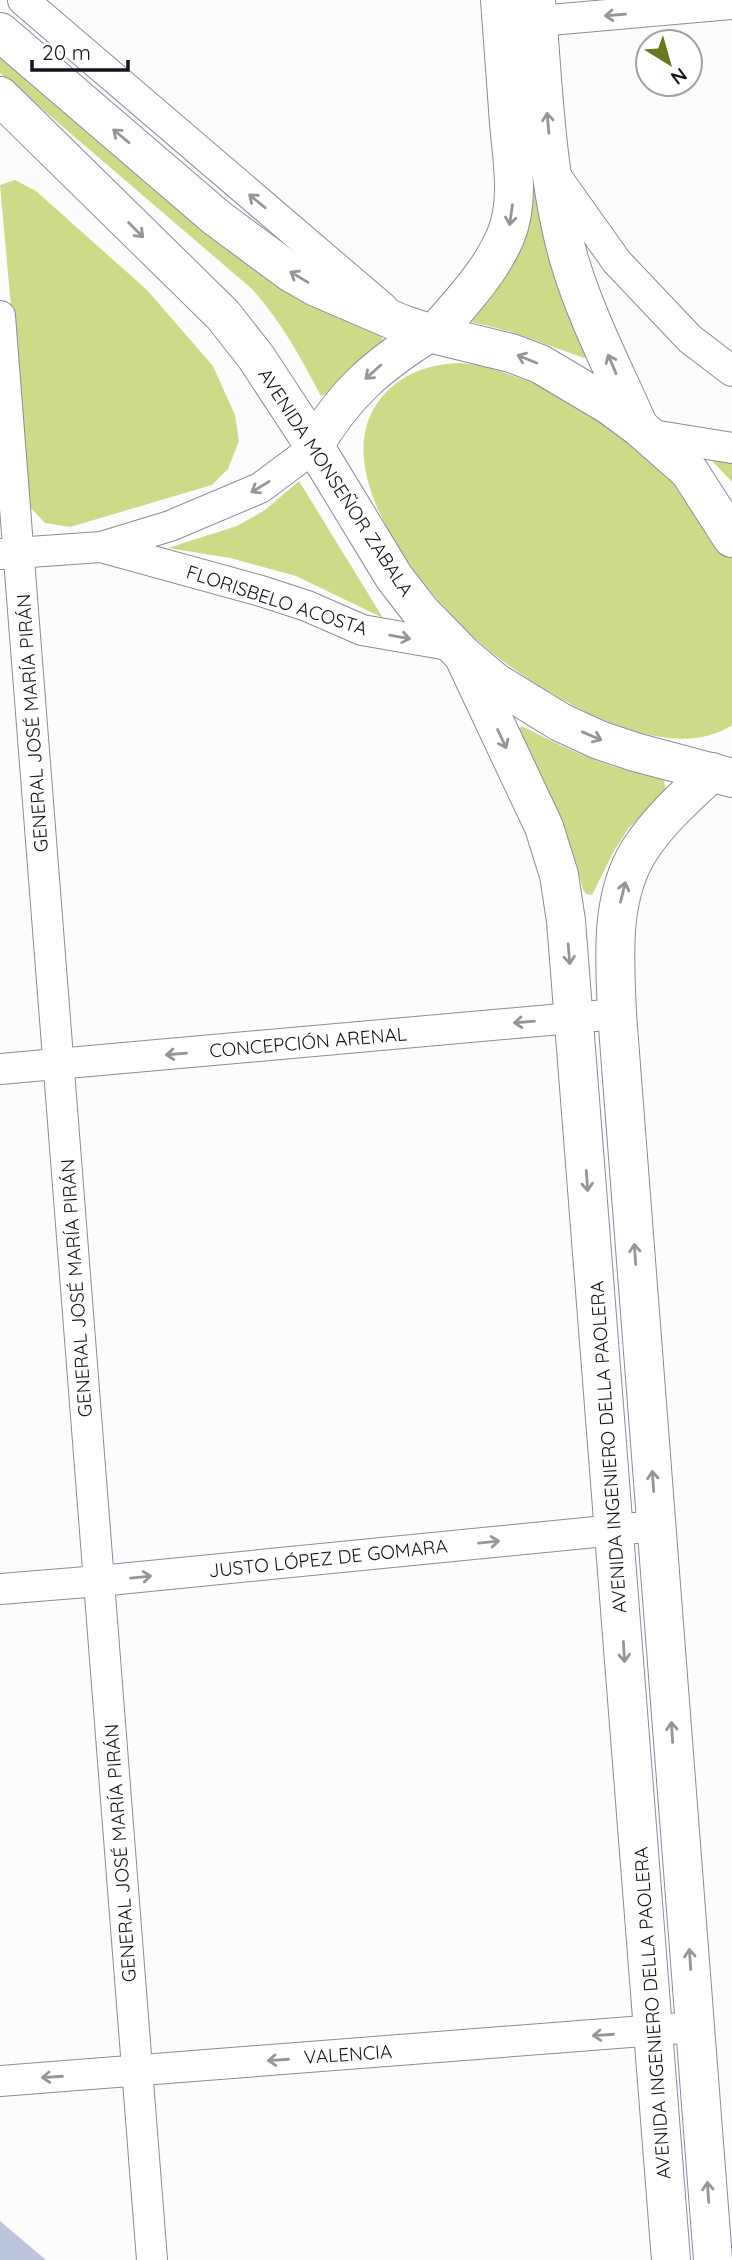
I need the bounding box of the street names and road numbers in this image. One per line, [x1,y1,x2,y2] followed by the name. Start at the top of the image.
[253,363,419,601] street label: AVENIDA MONSEÑOR ZABALA
[183,559,371,641] street label: FLORISBELO ACOSTA
[11,593,53,853] street label: GENERAL JOSÉ MARÍA PIRÁN
[208,1021,408,1063] street label: CONCEPCIÓN ARENAL
[55,1158,97,1418] street label: GENERAL JOSÉ MARÍA PIRÁN
[584,1280,632,1614] street label: AVENIDA INGENIERO DELLA PAOLERA
[207,1534,449,1582] street label: JUSTO LÓPEZ DE GOMARA
[99,1723,141,1983] street label: GENERAL JOSÉ MARÍA PIRÁN
[628,1846,676,2180] street label: AVENIDA INGENIERO DELLA PAOLERA
[303,2039,393,2069] street label: VALENCIA

